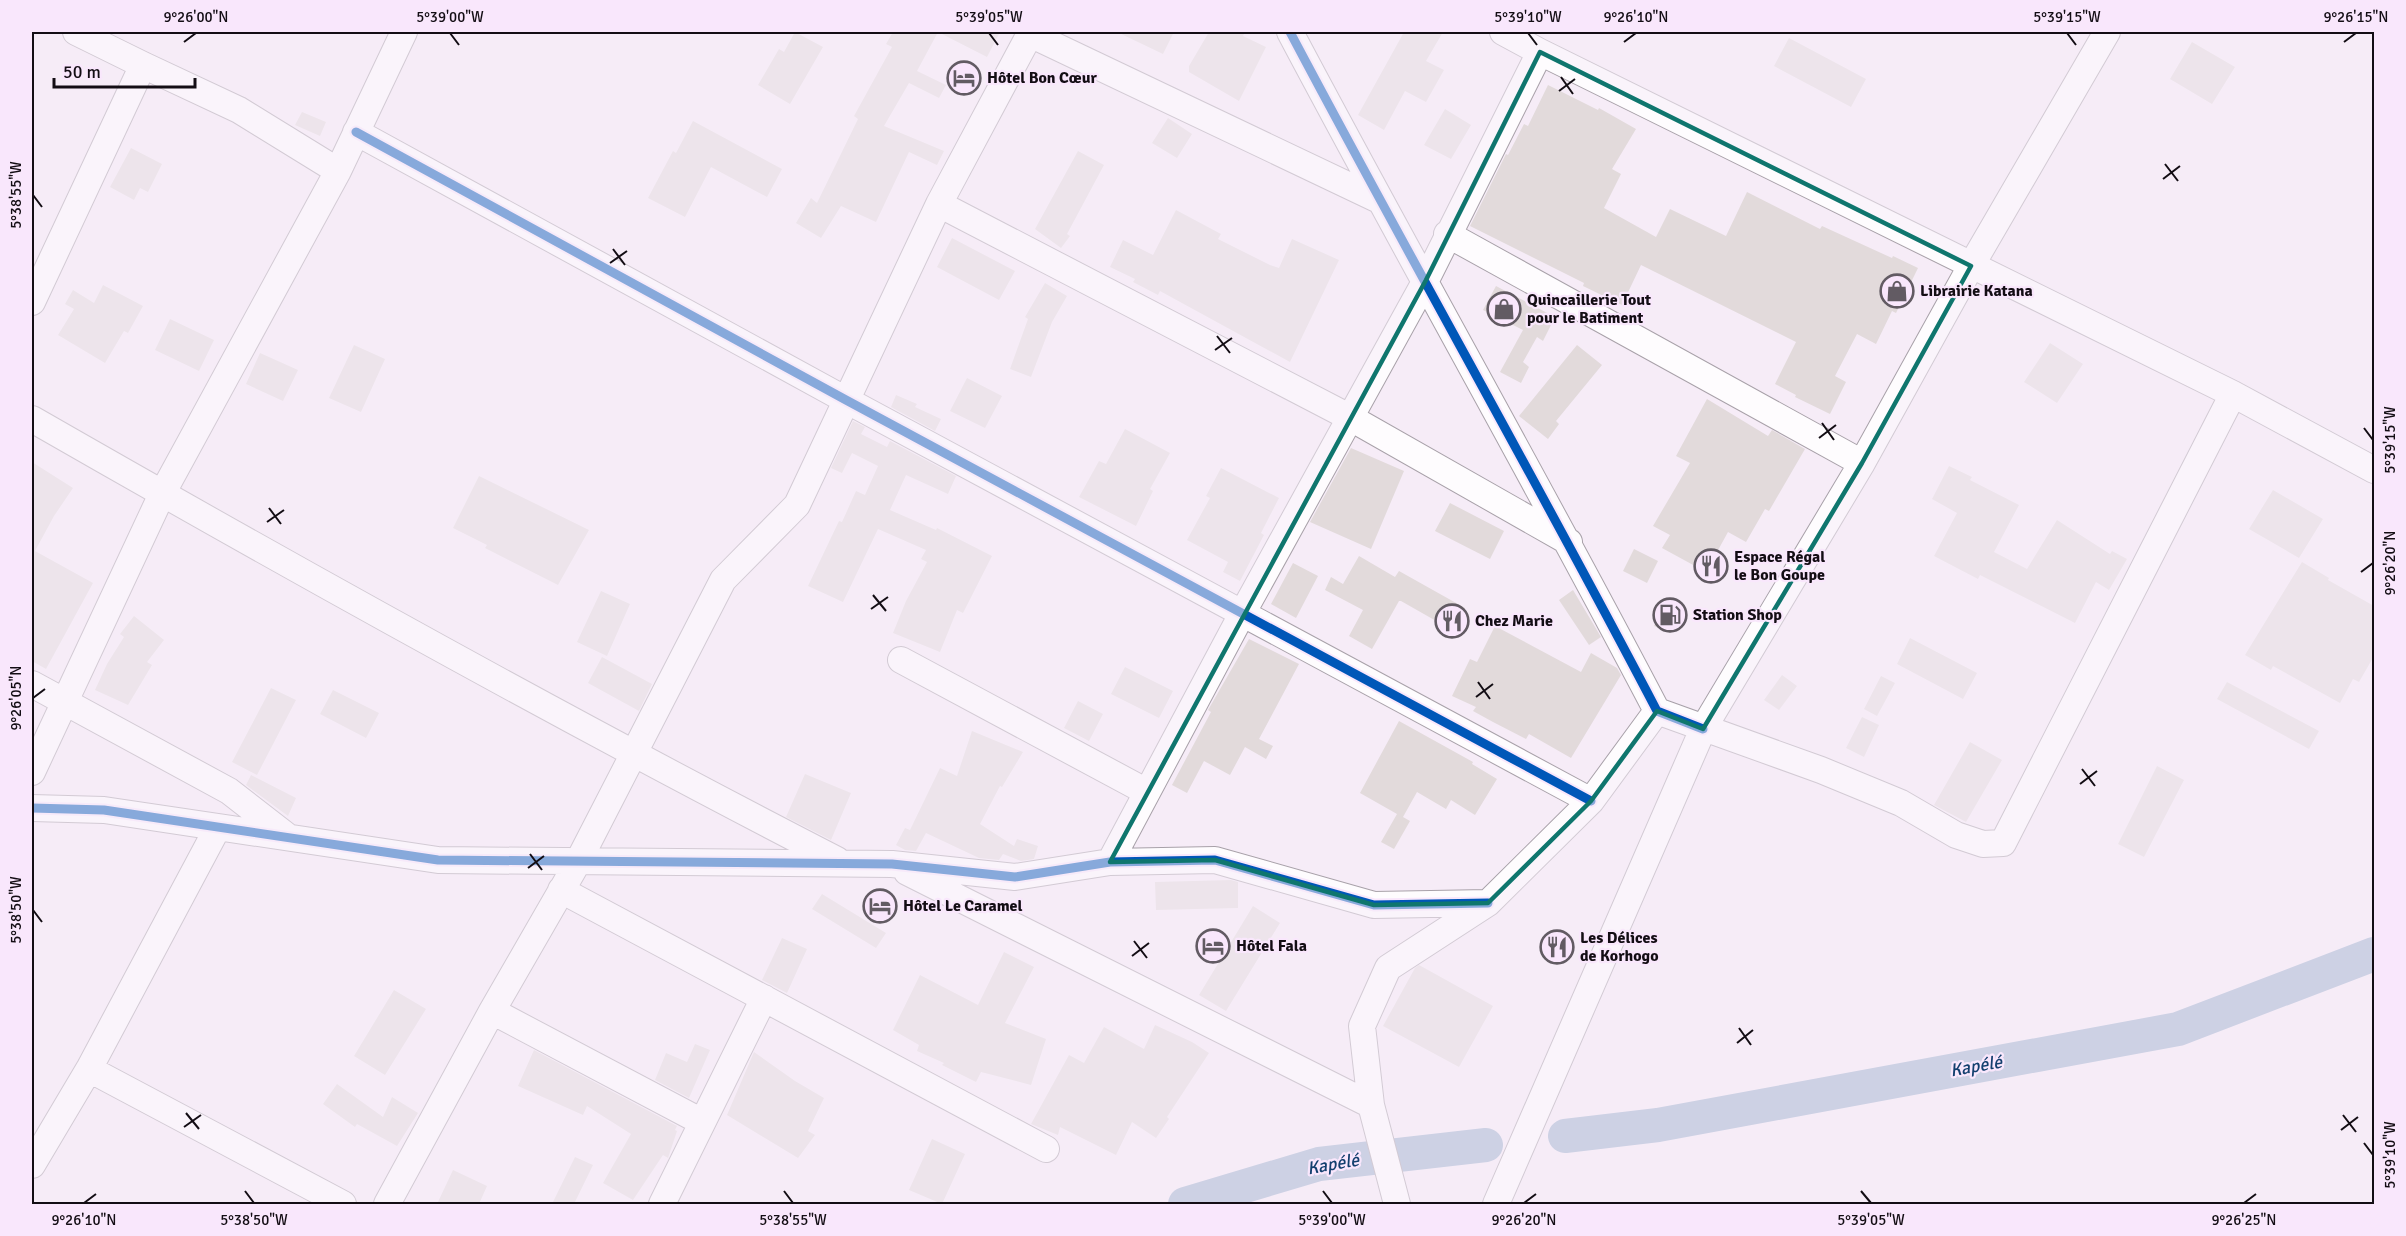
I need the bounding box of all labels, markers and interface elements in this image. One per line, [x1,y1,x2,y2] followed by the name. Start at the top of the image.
[163,8,229,26] text: 9°26'00"N
[416,8,484,26] text: 5°39'00"W
[955,8,1023,26] text: 5°39'05"W
[1494,8,1562,26] text: 5°39'10"W
[1603,8,1669,26] text: 9°26'10"N
[2033,8,2101,26] text: 5°39'15"W
[2323,8,2389,26] text: 9°26'15"N
[54,51,195,89] scale bar
[946,60,982,96] hotel icon: Hôtel Bon Cœur
[63,61,101,83] text: 50 m
[987,68,1097,88] place label: Hôtel Bon Cœur
[7,161,25,229] text: 5°38'55"W
[1879,273,1915,309] shop icon: Librairie Katana
[1920,281,2033,301] place label: Librairie Katana
[1527,290,1651,328] place label: Quincaillerie Tout pour le Batiment
[1486,291,1522,327] shop icon: Quincaillerie Tout pour le Batiment
[2381,406,2399,474] text: 5°39'15"W
[2381,530,2399,596] text: 9°26'20"N
[1734,547,1825,585] place label: Espace Régal le Bon Goupe
[1693,548,1729,584] restaurant icon: Espace Régal le Bon Goupe
[1652,597,1688,633] fuel station icon: Station Shop
[1434,603,1470,639] restaurant icon: Chez Marie
[1693,605,1782,625] place label: Station Shop
[1475,611,1553,631] place label: Chez Marie
[7,665,25,731] text: 9°26'05"N
[7,876,25,944] text: 5°38'50"W
[862,888,898,924] hotel icon: Hôtel Le Caramel
[903,896,1023,916] place label: Hôtel Le Caramel
[1195,928,1231,964] hotel icon: Hôtel Fala
[1580,928,1659,966] place label: Les Délices de Korhogo
[1539,929,1575,965] restaurant icon: Les Délices de Korhogo
[1236,936,1307,956] place label: Hôtel Fala
[1948,1050,2006,1081] water label: Kapélé
[2381,1121,2399,1189] text: 5°39'10"W
[1305,1148,1363,1179] water label: Kapélé
[51,1211,117,1229] text: 9°26'10"N
[220,1211,288,1229] text: 5°38'50"W
[759,1211,827,1229] text: 5°38'55"W
[1298,1211,1366,1229] text: 5°39'00"W
[1491,1211,1557,1229] text: 9°26'20"N
[1837,1211,1905,1229] text: 5°39'05"W
[2211,1211,2277,1229] text: 9°26'25"N

